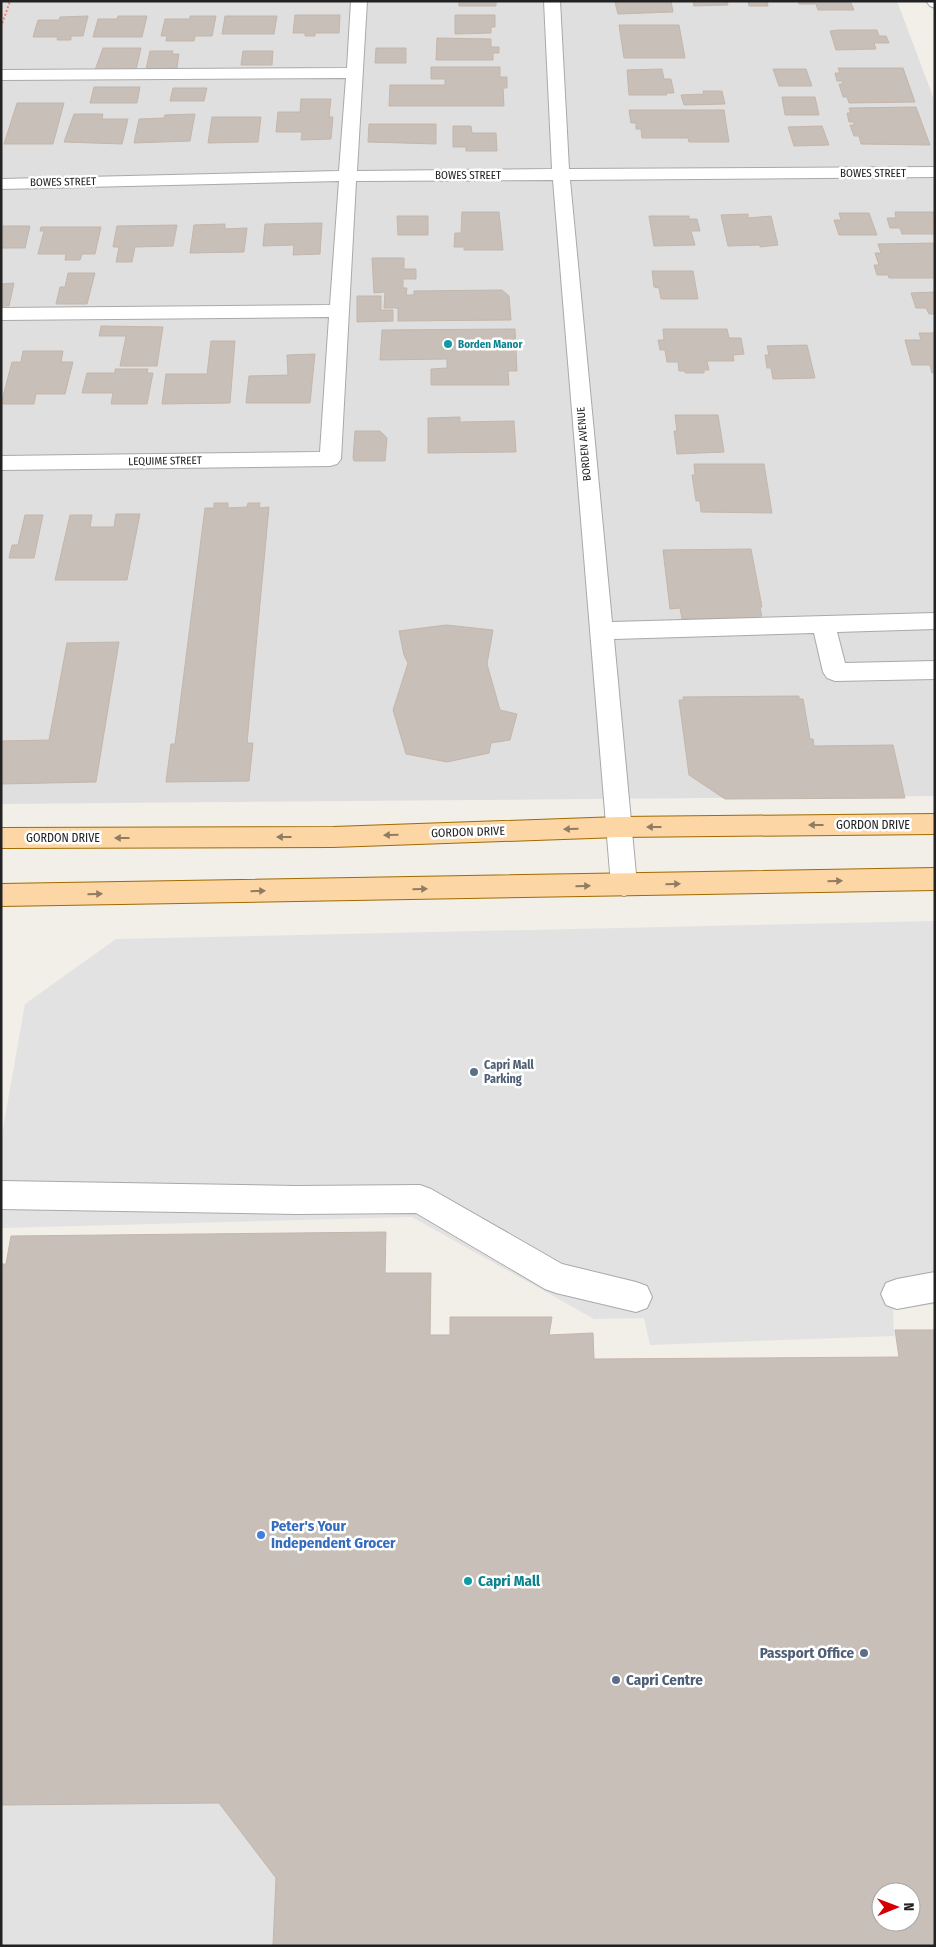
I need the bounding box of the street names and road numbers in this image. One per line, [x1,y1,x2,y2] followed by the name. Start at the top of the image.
[840,167,907,180] street label: BOWES STREET
[435,169,502,182] street label: BOWES STREET
[30,175,97,189] street label: BOWES STREET
[574,406,594,482] street label: BORDEN AVENUE
[128,454,203,468] street label: LEQUIME STREET
[836,818,910,832] street label: GORDON DRIVE
[431,824,506,840] street label: GORDON DRIVE
[26,831,100,845] street label: GORDON DRIVE

